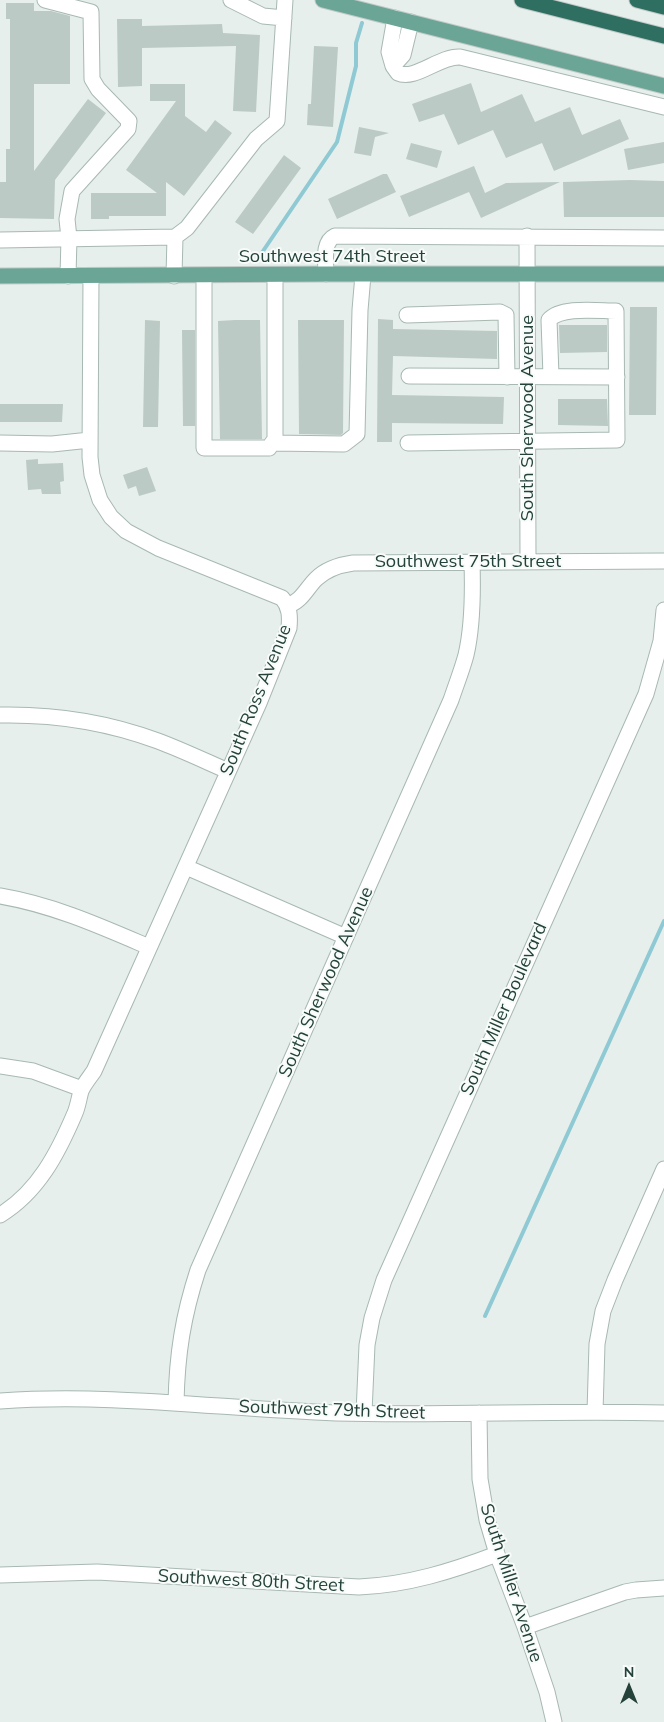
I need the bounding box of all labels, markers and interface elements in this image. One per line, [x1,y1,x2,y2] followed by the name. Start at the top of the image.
[239,246,425,268] street label: Southwest 74th Street
[517,315,539,521] street label: South Sherwood Avenue
[375,551,561,573] street label: Southwest 75th Street
[216,621,296,779] street label: South Ross Avenue
[274,883,378,1081] street label: South Sherwood Avenue
[456,919,552,1099] street label: South Miller Boulevard
[238,1396,426,1424] street label: Southwest 79th Street
[475,1501,547,1665] street label: South Miller Avenue
[157,1565,345,1597] street label: Southwest 80th Street
[604,1662,654,1712] north arrow
[624,1663,634,1681] text: N

